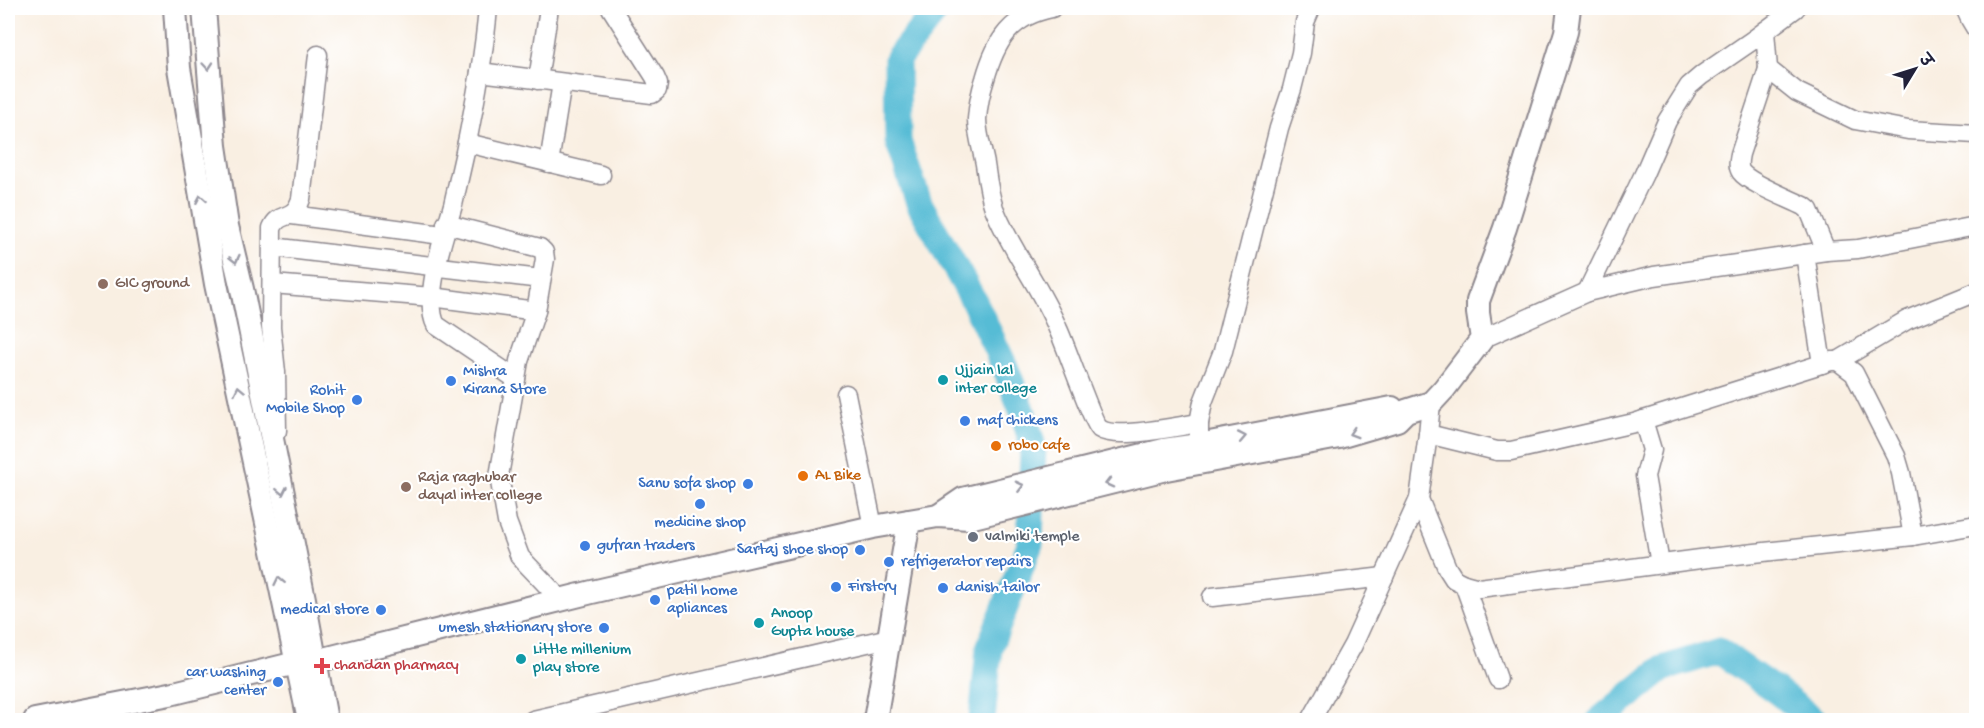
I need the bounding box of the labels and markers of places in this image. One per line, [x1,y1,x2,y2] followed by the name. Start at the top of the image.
[115,275,191,294] place label: GIC ground
[96,277,110,291] marker: GIC ground
[955,362,1037,399] place label: Ujjain lal inter college
[463,363,547,400] place label: Mishra Kirana Store
[936,373,950,387] marker: Ujjain lal inter college
[444,374,458,388] marker: Mishra Kirana Store
[266,382,346,419] place label: Rohit Mobile Shop
[350,393,364,407] marker: Rohit Mobile Shop
[977,412,1059,431] place label: maf chickens
[958,414,972,428] marker: maf chickens
[1008,437,1071,456] place label: robo cafe
[989,439,1003,453] marker: robo cafe
[815,467,862,486] place label: AL Bike
[418,469,543,506] place label: Raja raghubar dayal inter college
[796,469,810,483] marker: AL Bike
[638,475,736,494] place label: Sanu sofa shop
[741,477,755,491] marker: Sanu sofa shop
[399,480,413,494] marker: Raja raghubar dayal inter college
[693,497,707,511] marker: medicine shop
[654,514,746,533] place label: medicine shop
[985,528,1080,547] place label: valmiki temple
[966,530,980,544] marker: valmiki temple
[597,537,696,556] place label: gufran traders
[578,539,592,553] marker: gufran traders
[737,541,848,560] place label: Sartaj shoe shop
[853,543,867,557] marker: Sartaj shoe shop
[901,553,1032,572] place label: refrigerator repairs
[882,555,896,569] marker: refrigerator repairs
[847,578,897,597] place label: Firstcry
[955,579,1040,598] place label: danish tailor
[829,580,843,594] marker: Firstcry
[936,581,950,595] marker: danish tailor
[666,582,738,619] place label: patil home apliances
[648,593,662,607] marker: patil home apliances
[280,601,370,620] place label: medical store
[374,603,388,617] marker: medical store
[771,605,855,642] place label: Anoop Gupta house
[752,616,766,630] marker: Anoop Gupta house
[439,619,593,638] place label: umesh stationary store
[597,621,611,635] marker: umesh stationary store
[532,641,632,678] place label: Little millenium play store
[514,652,528,666] marker: Little millenium play store
[334,657,459,676] place label: chandan pharmacy
[315,659,329,673] marker: chandan pharmacy
[186,664,267,701] place label: car washing center
[271,675,285,689] marker: car washing center

